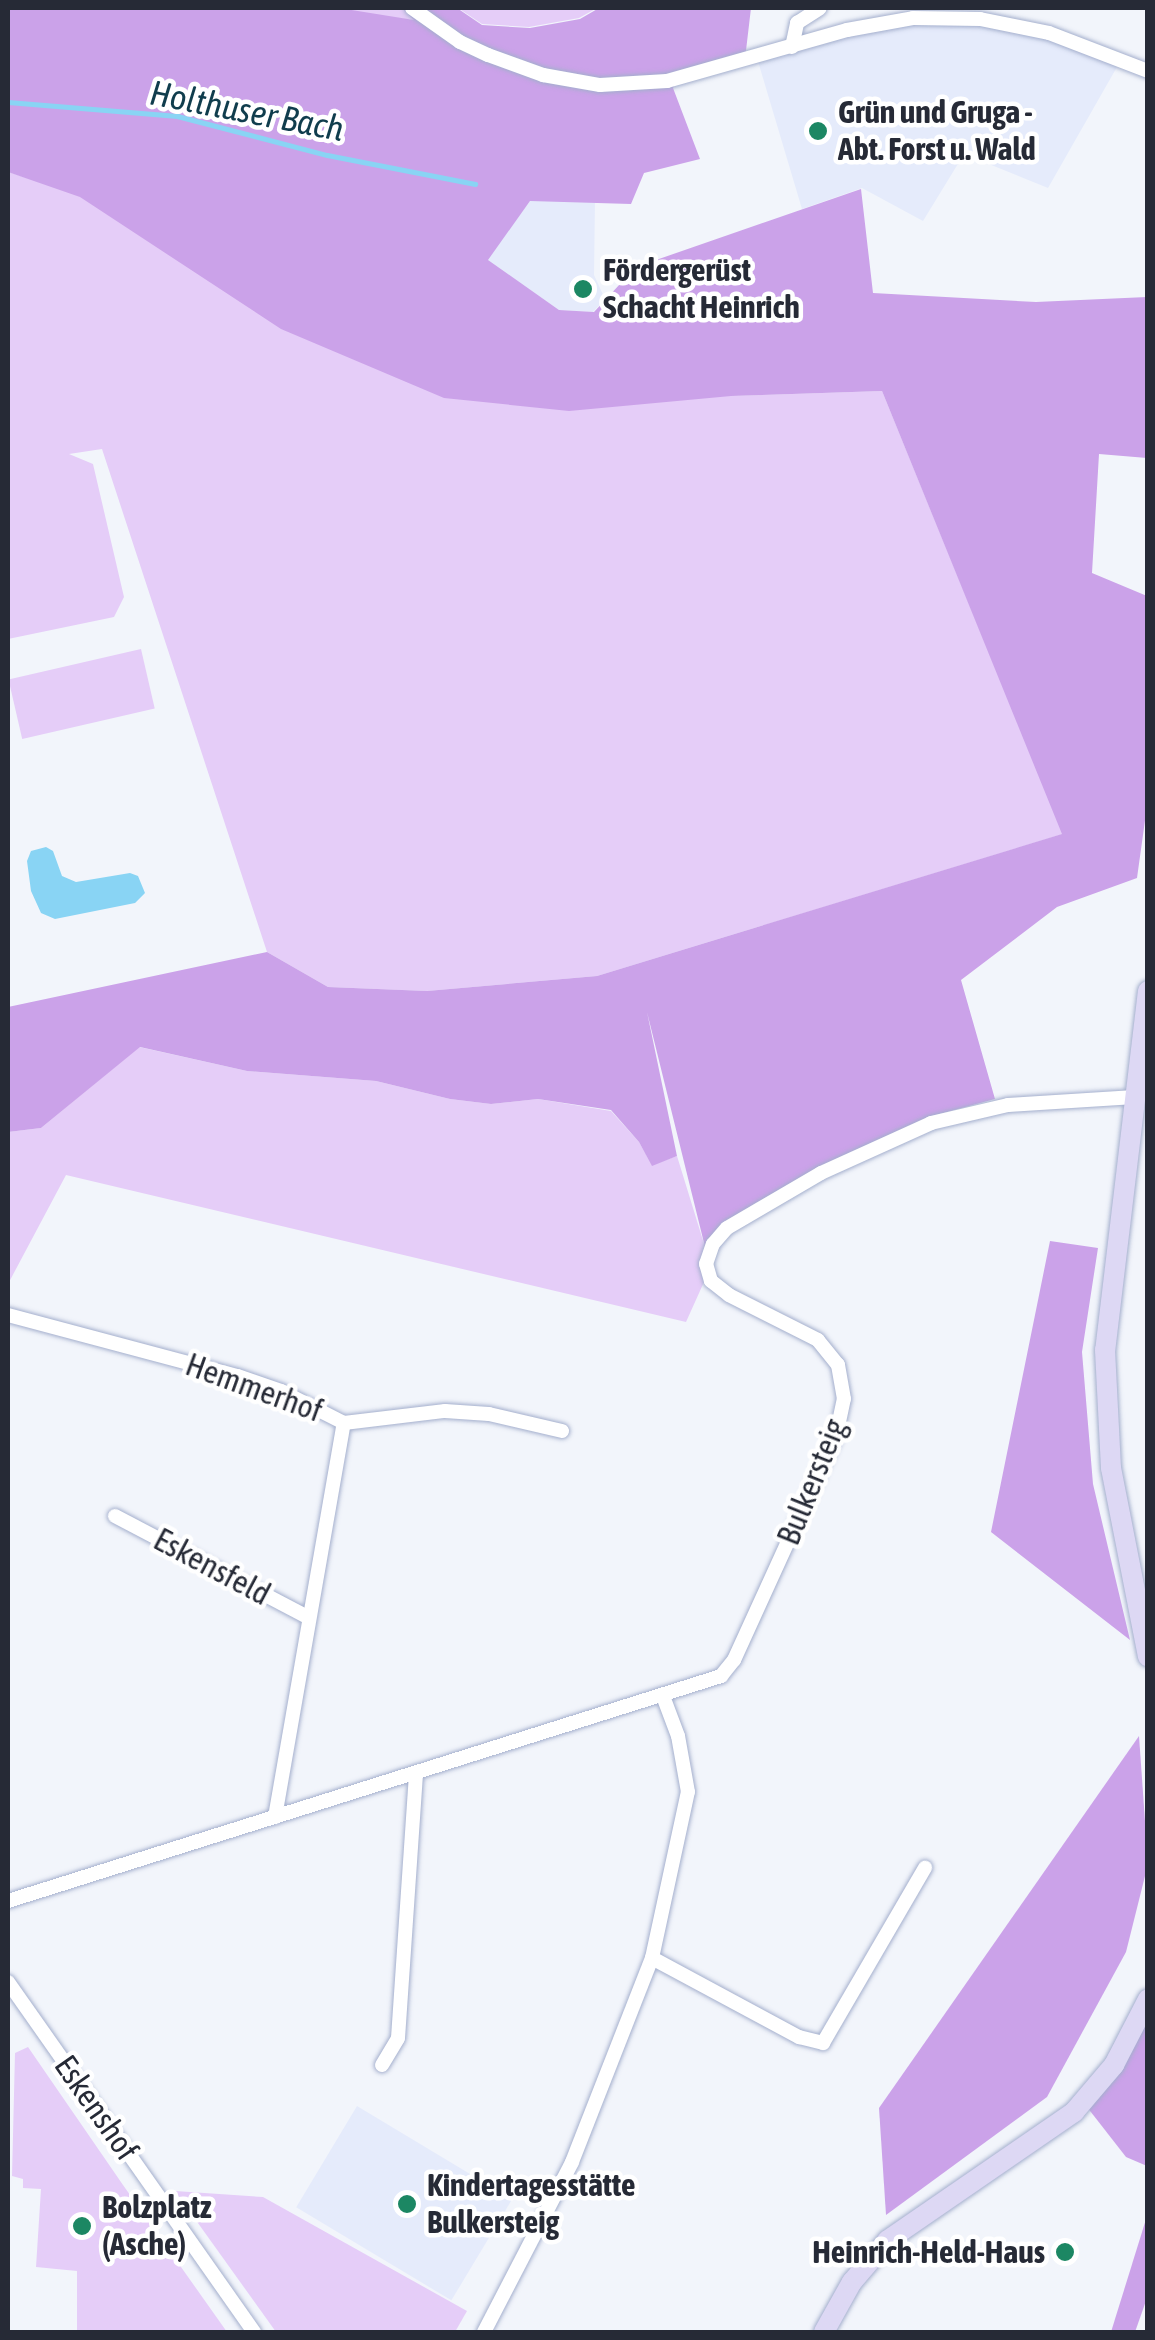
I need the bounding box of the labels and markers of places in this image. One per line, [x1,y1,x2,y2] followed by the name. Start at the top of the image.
[838,94,1036,169] place label: Grün und Gruga - Abt. Forst u. Wald
[807,120,829,142] marker: Grün und Gruga - Abt. Forst u. Wald
[603,252,800,327] place label: Fördergerüst Schacht Heinrich
[572,278,594,300] marker: Fördergerüst Schacht Heinrich
[427,2167,635,2242] place label: Kindertagesstätte Bulkersteig
[102,2189,211,2264] place label: Bolzplatz (Asche)
[396,2193,418,2215] marker: Kindertagesstätte Bulkersteig
[71,2215,93,2237] marker: Bolzplatz (Asche)
[812,2233,1045,2271] place label: Heinrich-Held-Haus
[1054,2241,1076,2263] marker: Heinrich-Held-Haus

